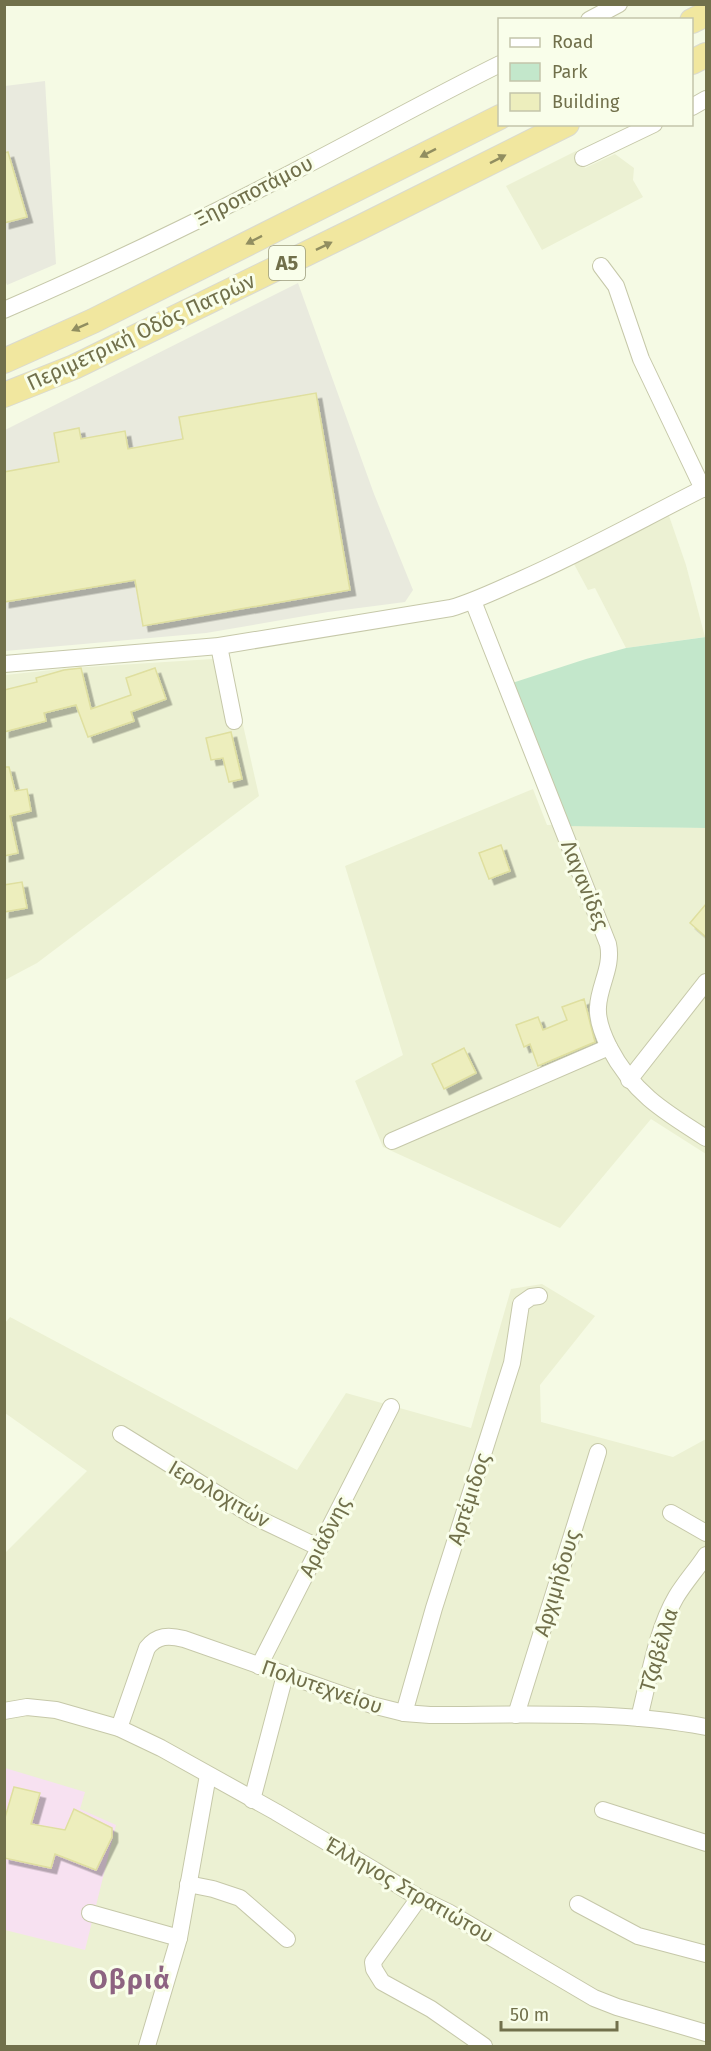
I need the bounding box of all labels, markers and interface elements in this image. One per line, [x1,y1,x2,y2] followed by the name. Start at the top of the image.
[498,18,693,126] legend
[552,31,594,53] text: Road
[552,61,588,83] text: Park
[552,91,620,113] text: Building
[420,148,437,158] one-way arrow
[191,150,317,232] street label: Ξηροποτάμου
[490,154,507,164] one-way arrow
[245,235,263,245] one-way arrow
[315,241,332,250] one-way arrow
[269,246,305,280] road number: Α5
[23,268,259,396] street label: Περιμετρική Οδός Πατρών
[71,323,88,332] one-way arrow
[555,836,615,934] street label: Λαγανίδες
[442,1450,496,1548] street label: Αρτέμιδος
[164,1455,274,1533] street label: Ιερολοχιτών
[294,1492,356,1582] street label: Αριάδνης
[528,1526,586,1640] street label: Αρχιμήδους
[634,1605,684,1695] street label: Τζαβέλλα
[258,1654,386,1720] street label: Πολυτεχνείου
[320,1831,498,1949] street label: Έλληνος Στρατιώτου
[89,1964,171,1996] district label: Οβριά
[501,1994,616,2032] scale bar
[510,2004,549,2026] text: 50 m

